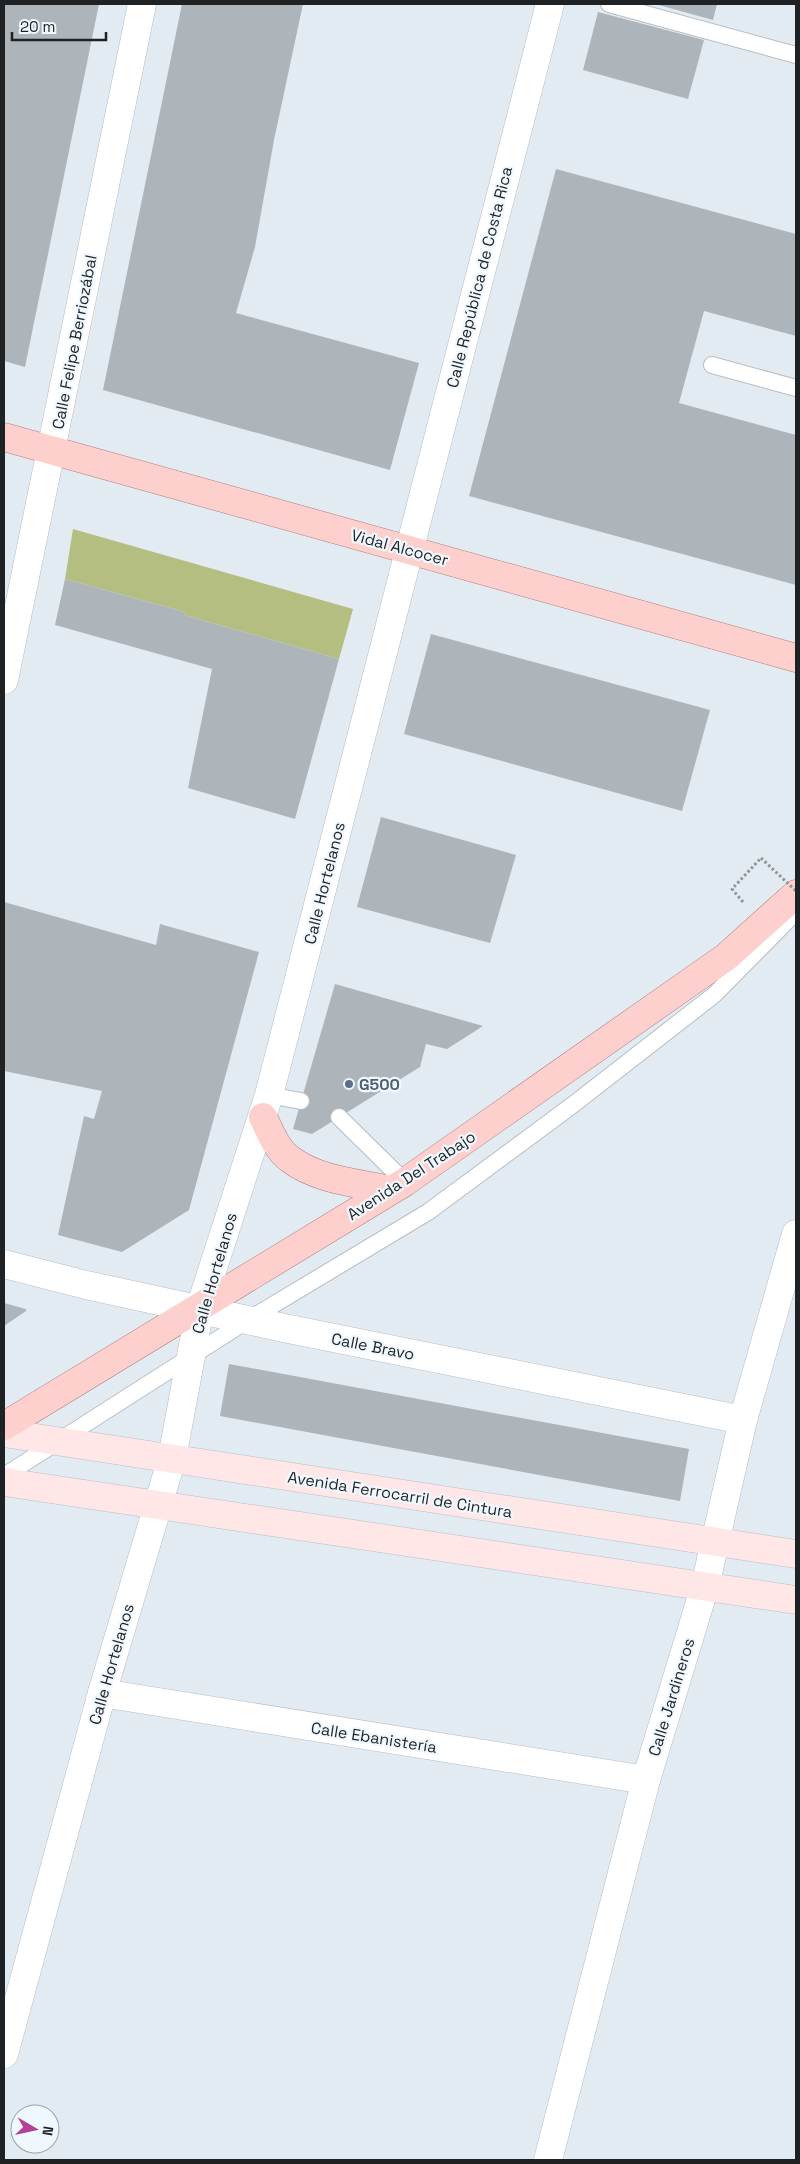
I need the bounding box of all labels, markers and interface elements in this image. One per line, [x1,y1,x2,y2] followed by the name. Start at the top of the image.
[12,10,106,42] scale bar
[20,17,55,36] text: 20 m
[442,164,517,390] street label: Calle República de Costa Rica
[47,253,102,431] street label: Calle Felipe Berriozábal
[349,524,451,571] street label: Vidal Alcocer
[299,820,350,946] street label: Calle Hortelanos
[359,1074,400,1095] place label: G500
[343,1078,355,1090] marker: G500
[343,1126,480,1225] street label: Avenida Del Trabajo
[187,1210,242,1336] street label: Calle Hortelanos
[330,1328,416,1365] street label: Calle Bravo
[286,1466,514,1523] street label: Avenida Ferrocarril de Cintura
[84,1601,139,1727] street label: Calle Hortelanos
[644,1635,699,1759] street label: Calle Jardineros
[310,1717,438,1758] street label: Calle Ebanistería
[10,2104,60,2154] north arrow
[38,2125,57,2137] text: N

